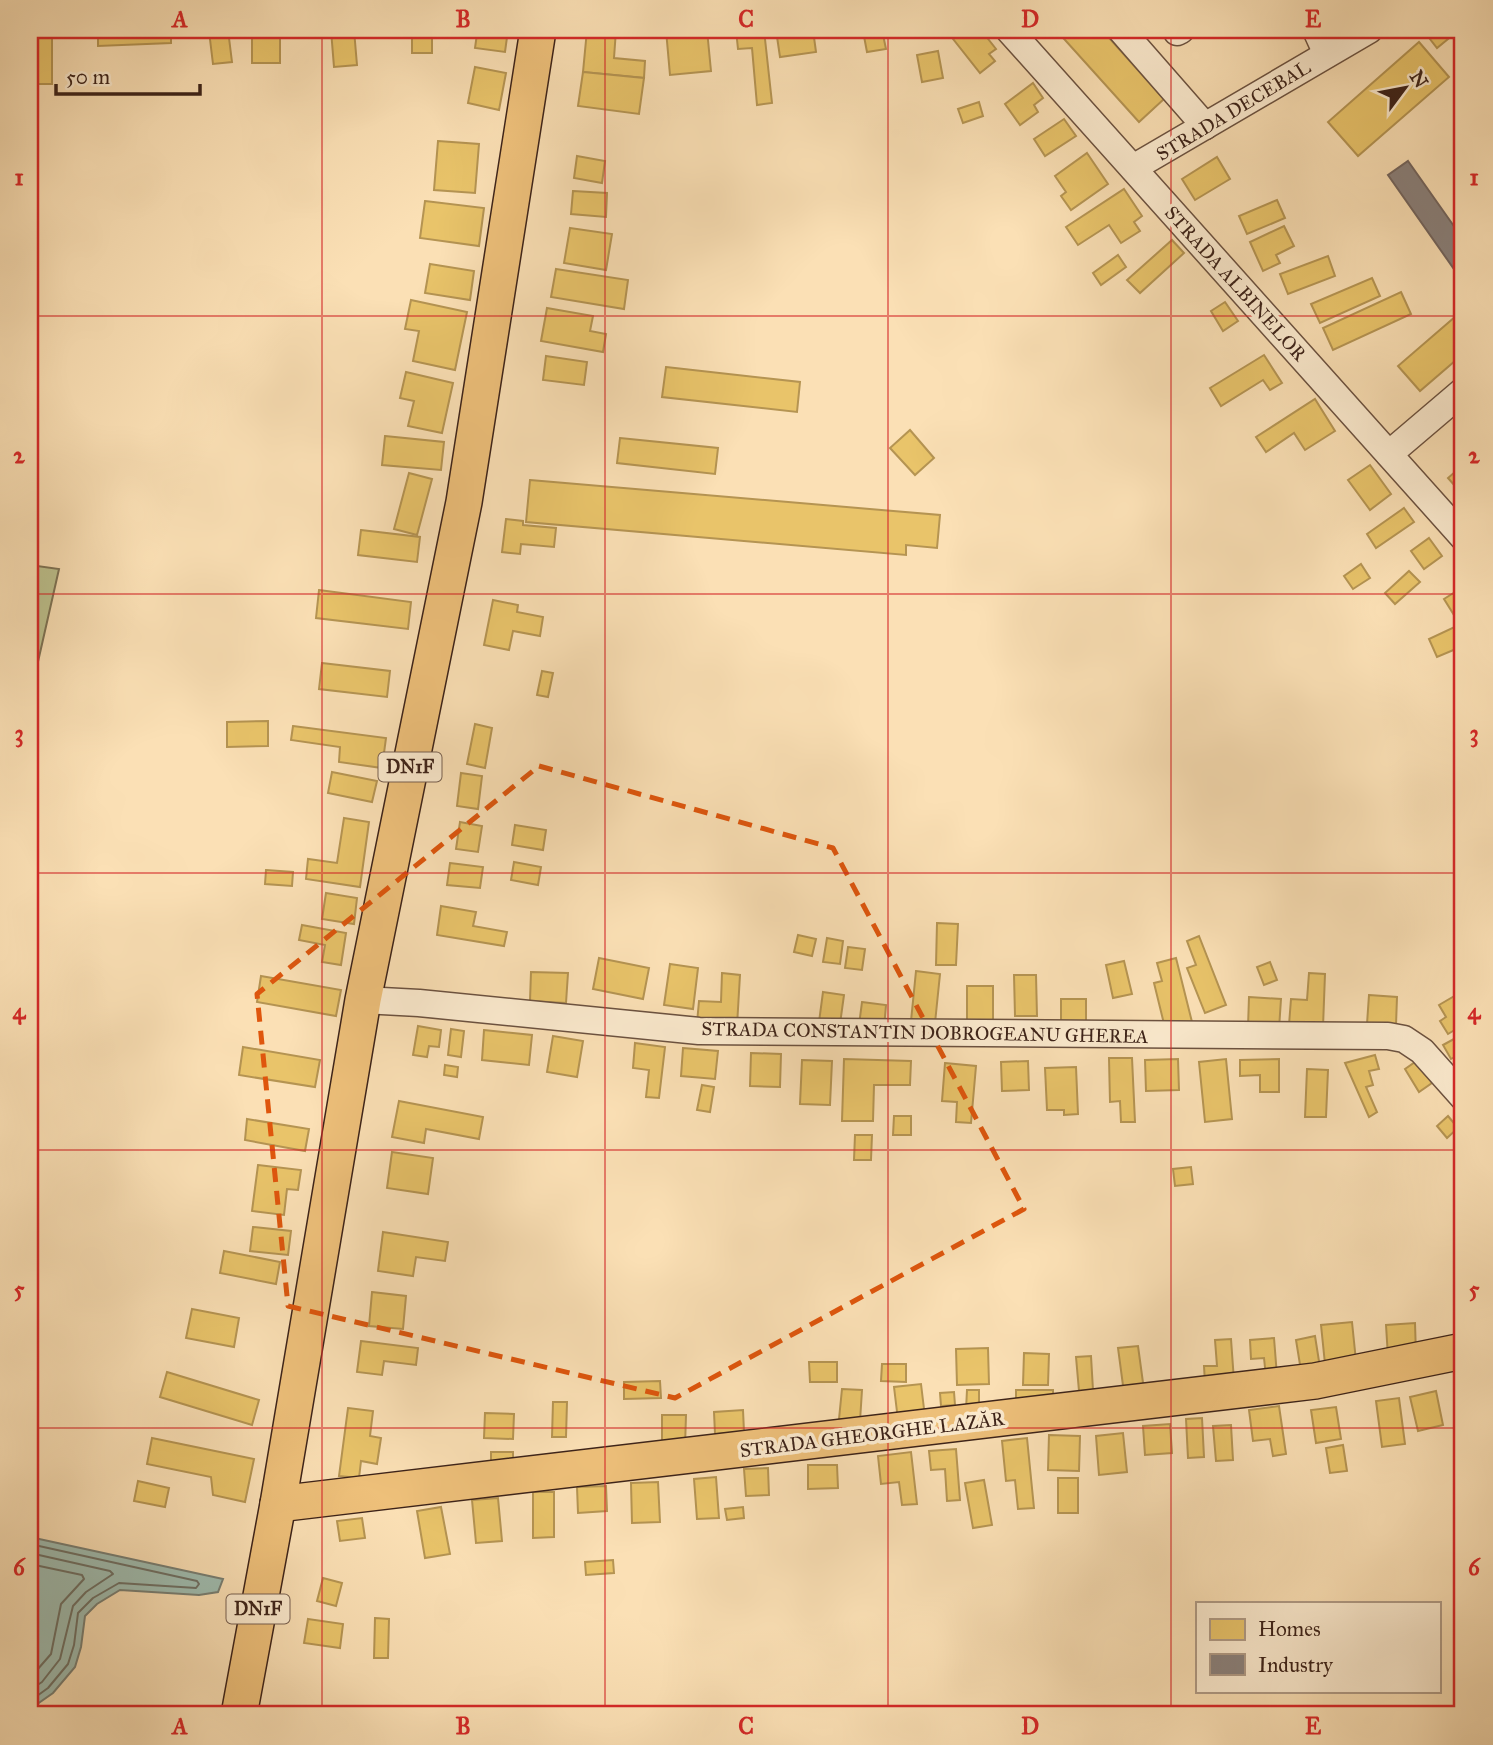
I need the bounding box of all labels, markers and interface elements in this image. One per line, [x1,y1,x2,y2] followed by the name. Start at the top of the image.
[170,5,188,33] text: A
[455,5,471,33] text: B
[738,5,754,33] text: C
[1021,5,1039,33] text: D
[1305,5,1322,33] text: E
[56,52,200,96] scale bar
[1370,52,1440,122] north arrow
[1152,55,1315,166] street label: STRADA DECEBAL
[66,64,111,90] text: 50 m
[1405,66,1433,92] text: N
[14,163,24,191] text: 1
[1469,163,1479,191] text: 1
[1160,201,1312,366] street label: STRADA ALBINELOR
[13,441,25,469] text: 2
[1468,441,1480,469] text: 2
[14,719,24,748] text: 3
[1469,719,1479,748] text: 3
[378,752,442,782] road number: DN1F
[13,997,27,1025] text: 4
[1468,997,1482,1025] text: 4
[701,1017,1149,1048] street label: STRADA CONSTANTIN DOBROGEANU GHEREA
[14,1275,25,1303] text: 5
[1469,1275,1480,1303] text: 5
[739,1407,1006,1462] street label: STRADA GHEORGHE LAZĂR
[13,1553,26,1581] text: 6
[1468,1553,1481,1581] text: 6
[226,1594,290,1624] road number: DN1F
[1196,1602,1440,1692] legend
[1258,1616,1321,1642] text: Homes
[1258,1652,1334,1678] text: Industry
[170,1712,188,1740] text: A
[455,1712,471,1740] text: B
[738,1712,754,1740] text: C
[1021,1712,1039,1740] text: D
[1305,1712,1322,1740] text: E

